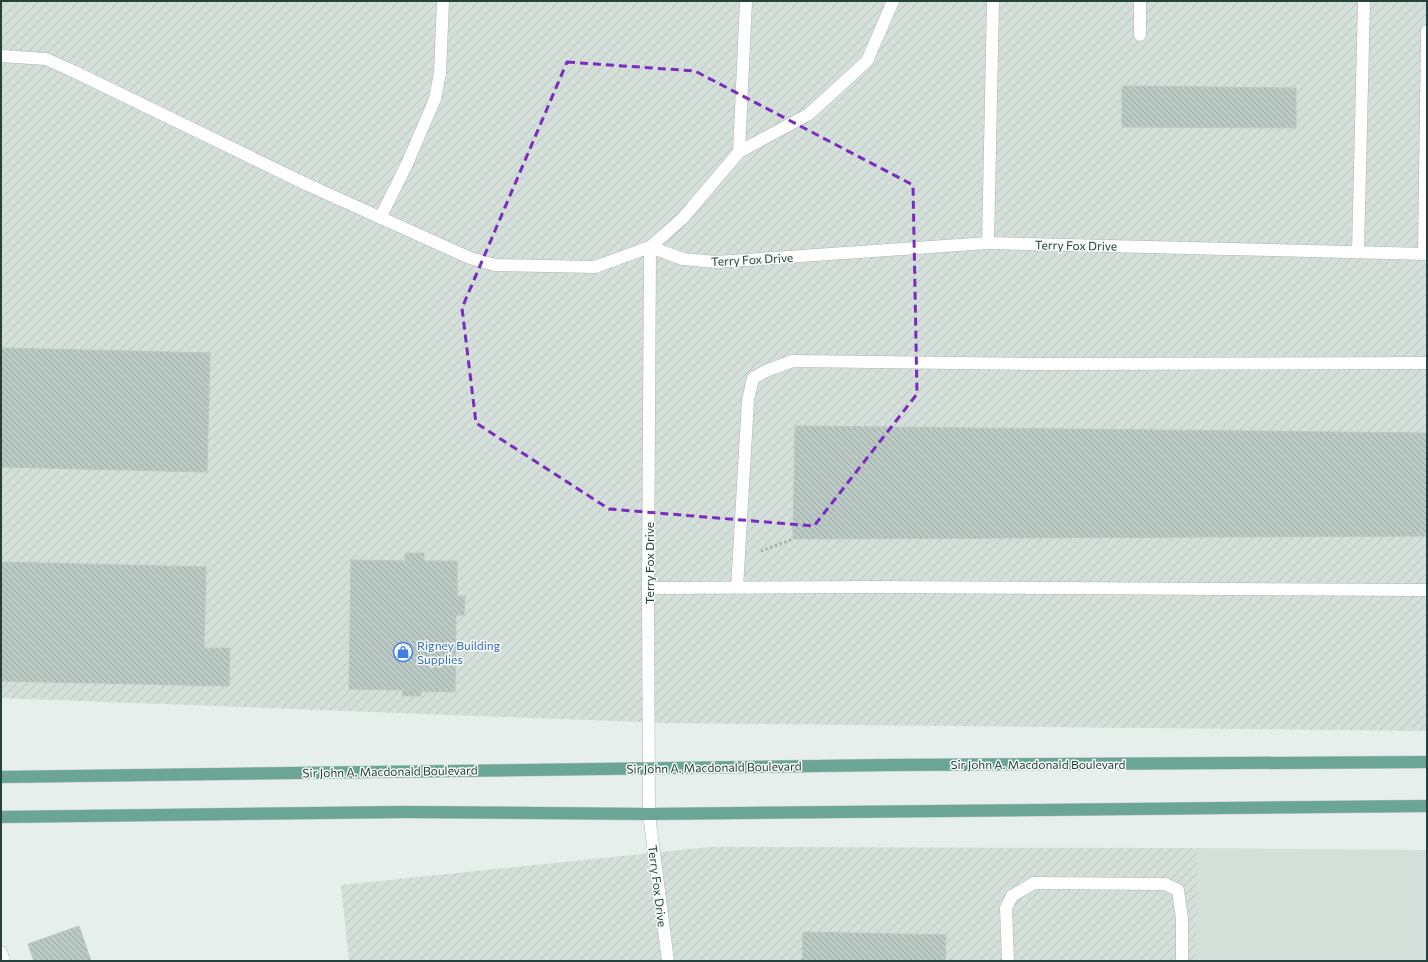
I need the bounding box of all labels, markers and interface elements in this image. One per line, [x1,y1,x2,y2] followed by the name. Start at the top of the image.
[1035,237,1117,253] street label: Terry Fox Drive
[710,250,794,268] street label: Terry Fox Drive
[642,522,656,604] street label: Terry Fox Drive
[417,638,501,666] place label: Rigney Building Supplies
[392,641,414,663] shop icon: Rigney Building Supplies
[950,757,1126,772] street label: Sir John A. Macdonald Boulevard
[626,758,802,777] street label: Sir John A. Macdonald Boulevard
[302,762,478,781] street label: Sir John A. Macdonald Boulevard
[646,844,670,928] street label: Terry Fox Drive

